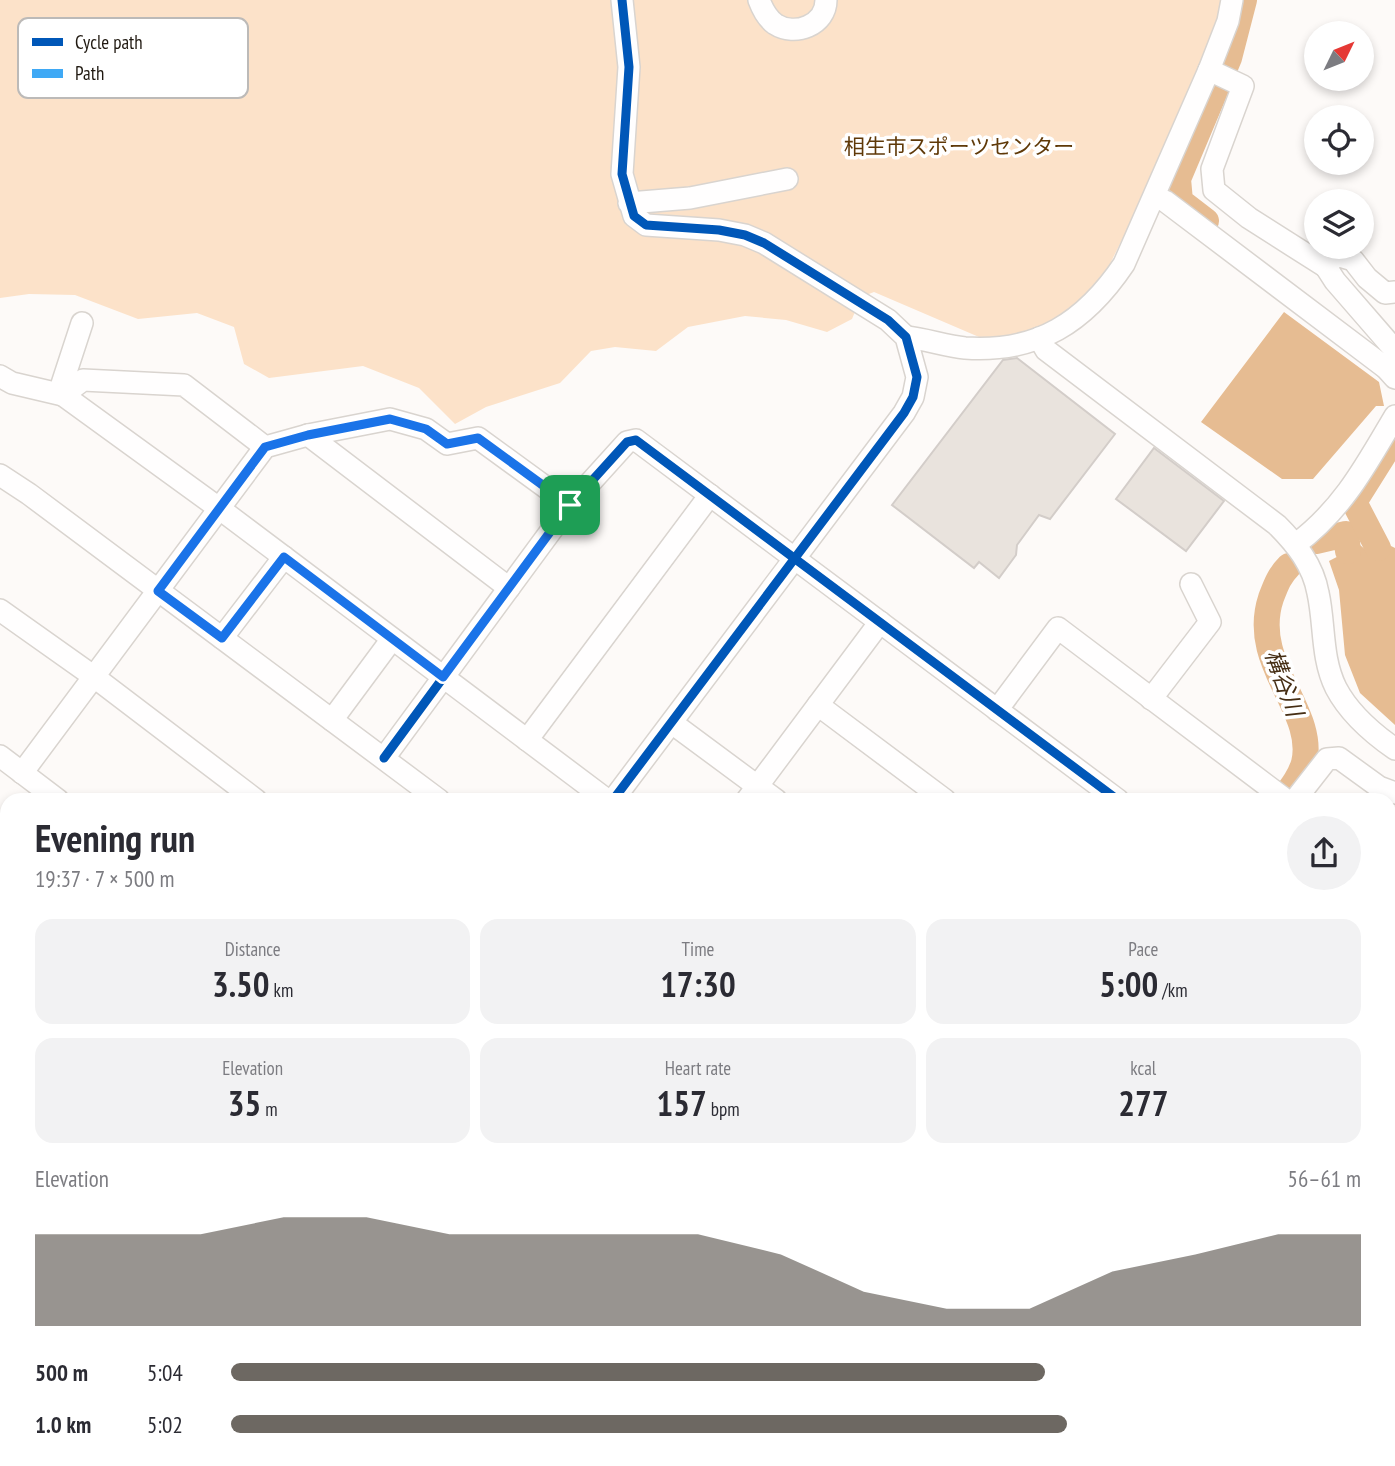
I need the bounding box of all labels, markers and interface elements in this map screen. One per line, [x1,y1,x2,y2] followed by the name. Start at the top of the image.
[18,18,248,98] legend
[1304,21,1374,91] north arrow
[1304,21,1374,259] map controls
[75,30,143,54] text: Cycle path
[75,61,104,85] text: Path
[1304,105,1374,175] button: locate
[844,133,1074,160] park label: 相生市スポーツセンター
[1304,189,1374,259] button: layers
[540,475,600,535] pin
[551,486,589,524] icon: arrive
[1259,645,1311,723] water label: 構谷川
[35,813,195,862] text: Evening run
[1287,816,1361,890] button: share
[35,864,174,893] text: 19:37 · 7 × 500 m
[225,937,281,961] text: Distance
[682,937,714,961] text: Time
[1128,937,1158,961] text: Pace
[212,961,270,1007] text: 3.50
[660,961,736,1007] text: 17:30
[1099,961,1158,1007] text: 5:00
[270,978,293,1002] text: km
[1158,978,1188,1002] text: /km
[222,1056,283,1080] text: Elevation
[665,1056,731,1080] text: Heart rate
[1130,1056,1156,1080] text: kcal
[228,1080,261,1126] text: 35
[656,1080,707,1126] text: 157
[1118,1080,1168,1126] text: 277
[261,1097,278,1121] text: m
[707,1097,740,1121] text: bpm
[35,1164,109,1193] text: Elevation
[1288,1164,1361,1193] text: 56–61 m
[35,1358,88,1387] text: 500 m
[147,1358,183,1387] text: 5:04
[35,1410,91,1439] text: 1.0 km
[147,1410,183,1439] text: 5:02

